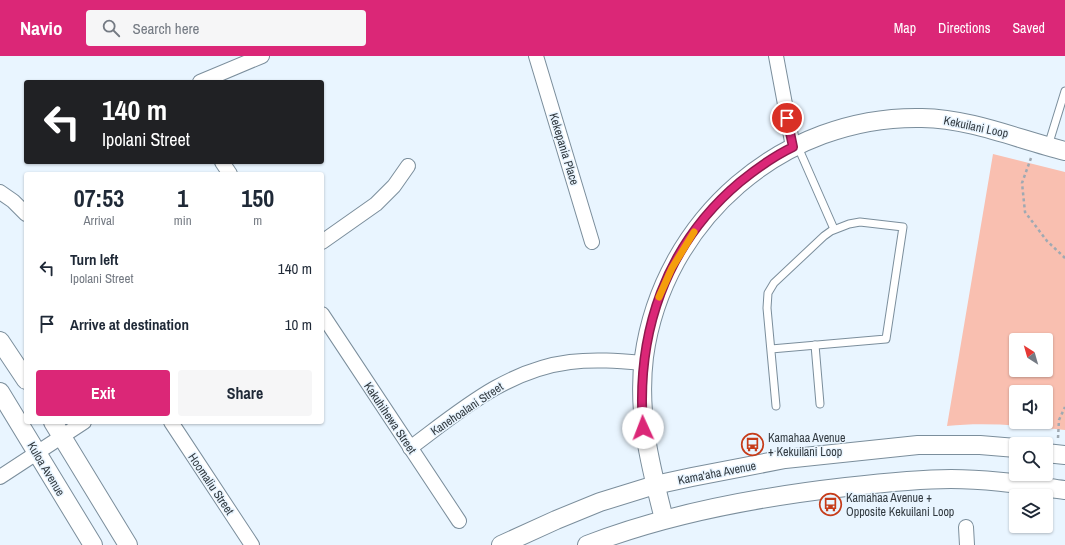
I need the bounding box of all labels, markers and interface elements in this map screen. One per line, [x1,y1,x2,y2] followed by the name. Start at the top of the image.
[86,10,366,46] search box
[20,15,62,41] text: Navio
[100,17,122,39] icon: search
[132,18,199,39] text: Search here
[894,19,916,37] text: Map
[938,19,990,37] text: Directions
[1012,19,1045,37] text: Saved
[102,91,167,129] text: 140 m
[36,96,88,148] icon: left
[770,101,804,135] pin
[776,107,798,129] icon: arrive
[545,111,583,187] street label: Kekepania Place
[942,112,1010,142] street label: Kekuilani Loop
[102,127,190,152] text: Ipolani Street
[74,182,124,214] text: 07:53
[177,182,188,214] text: 1
[241,182,274,214] text: 150
[84,212,114,229] text: Arrival
[174,212,192,229] text: min
[253,212,262,229] text: m
[70,249,118,270] text: Turn left
[36,257,58,279] icon: left
[278,258,312,279] text: 140 m
[70,270,133,287] text: Ipolani Street
[36,313,58,335] icon: arrive
[70,314,189,335] text: Arrive at destination
[285,314,312,335] text: 10 m
[1009,333,1053,377] north arrow
[1009,333,1053,533] map controls
[36,370,170,416] button: Exit
[178,370,312,416] button: Share
[360,379,420,457] street label: Kakuhihewa Street
[428,379,507,439] street label: Kanehoalani Street
[1009,385,1053,429] button: sound
[622,407,664,449] position arrow
[768,430,846,460] place label: Kamahaa Avenue + Kekuilani Loop
[740,432,766,458] bus stop icon: Kamahaa Avenue + Kekuilani Loop
[1009,437,1053,481] button: search
[24,439,68,499] street label: Kuloa Avenue
[184,450,238,518] street label: Hoomaliu Street
[676,458,758,488] street label: Kama'aha Avenue
[1009,489,1053,533] button: layers
[846,490,954,520] place label: Kamahaa Avenue + Opposite Kekuilani Loop
[817,492,843,518] bus stop icon: Kamahaa Avenue + Opposite Kekuilani Loop

